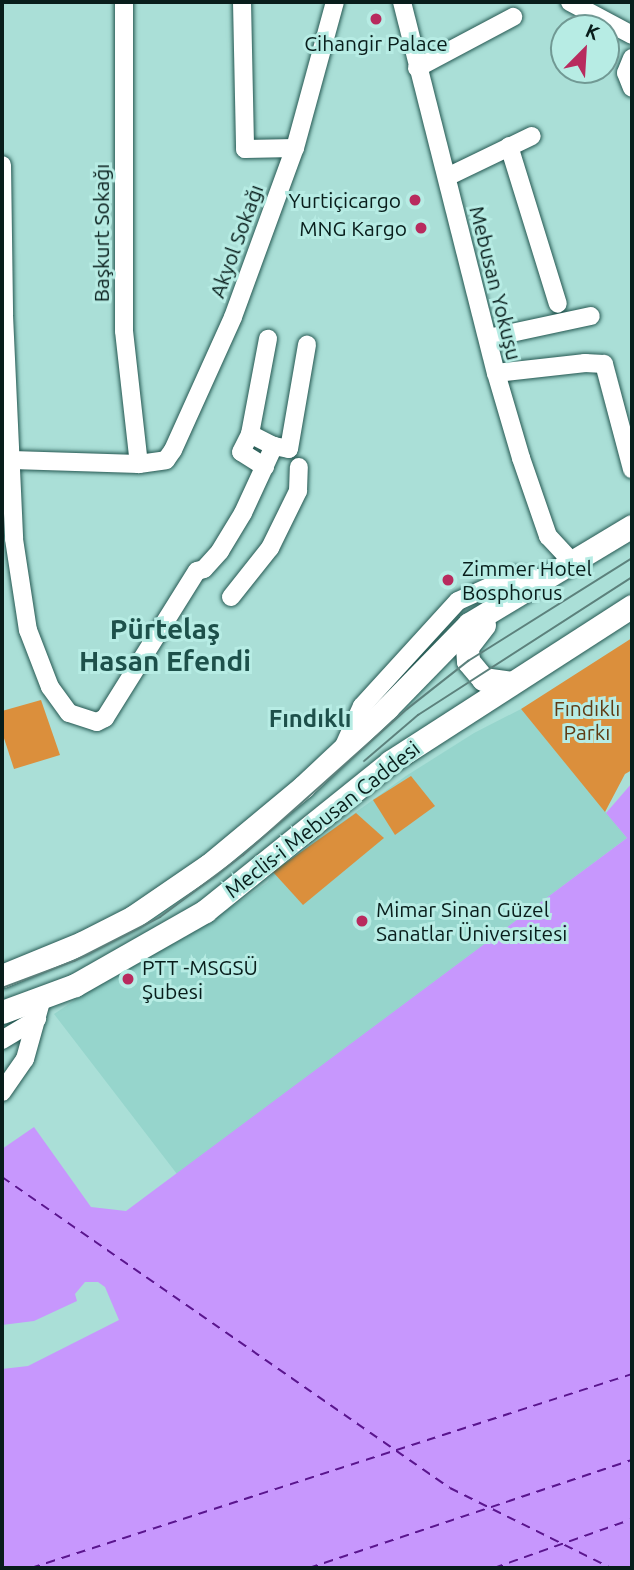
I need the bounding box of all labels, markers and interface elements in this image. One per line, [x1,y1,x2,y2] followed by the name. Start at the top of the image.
[368,11,384,27] marker: Cihangir Palace
[550,14,620,84] north arrow
[582,19,603,44] text: K
[304,30,448,56] place label: Cihangir Palace
[88,164,114,302] street label: Başkurt Sokağı
[204,181,268,301] street label: Akyol Sokağı
[288,187,401,213] place label: Yurtiçicargo
[407,192,423,208] marker: Yurtiçicargo
[465,203,527,363] street label: Mebusan Yokuşu
[299,215,407,241] place label: MNG Kargo
[413,220,429,236] marker: MNG Kargo
[462,555,592,605] place label: Zimmer Hotel Bosphorus
[440,572,456,588] marker: Zimmer Hotel Bosphorus
[79,612,251,678] district label: Pürtelaş Hasan Efendi
[554,695,620,745] park label: Fındıklı Parkı
[269,705,351,733] district label: Fındıklı
[220,735,424,903] street label: Meclis-i Mebusan Caddesi
[376,896,567,946] place label: Mimar Sinan Güzel Sanatlar Üniversitesi
[354,913,370,929] marker: Mimar Sinan Güzel Sanatlar Üniversitesi
[142,954,258,1004] place label: PTT -MSGSÜ Şubesi
[120,971,136,987] marker: PTT -MSGSÜ Şubesi

